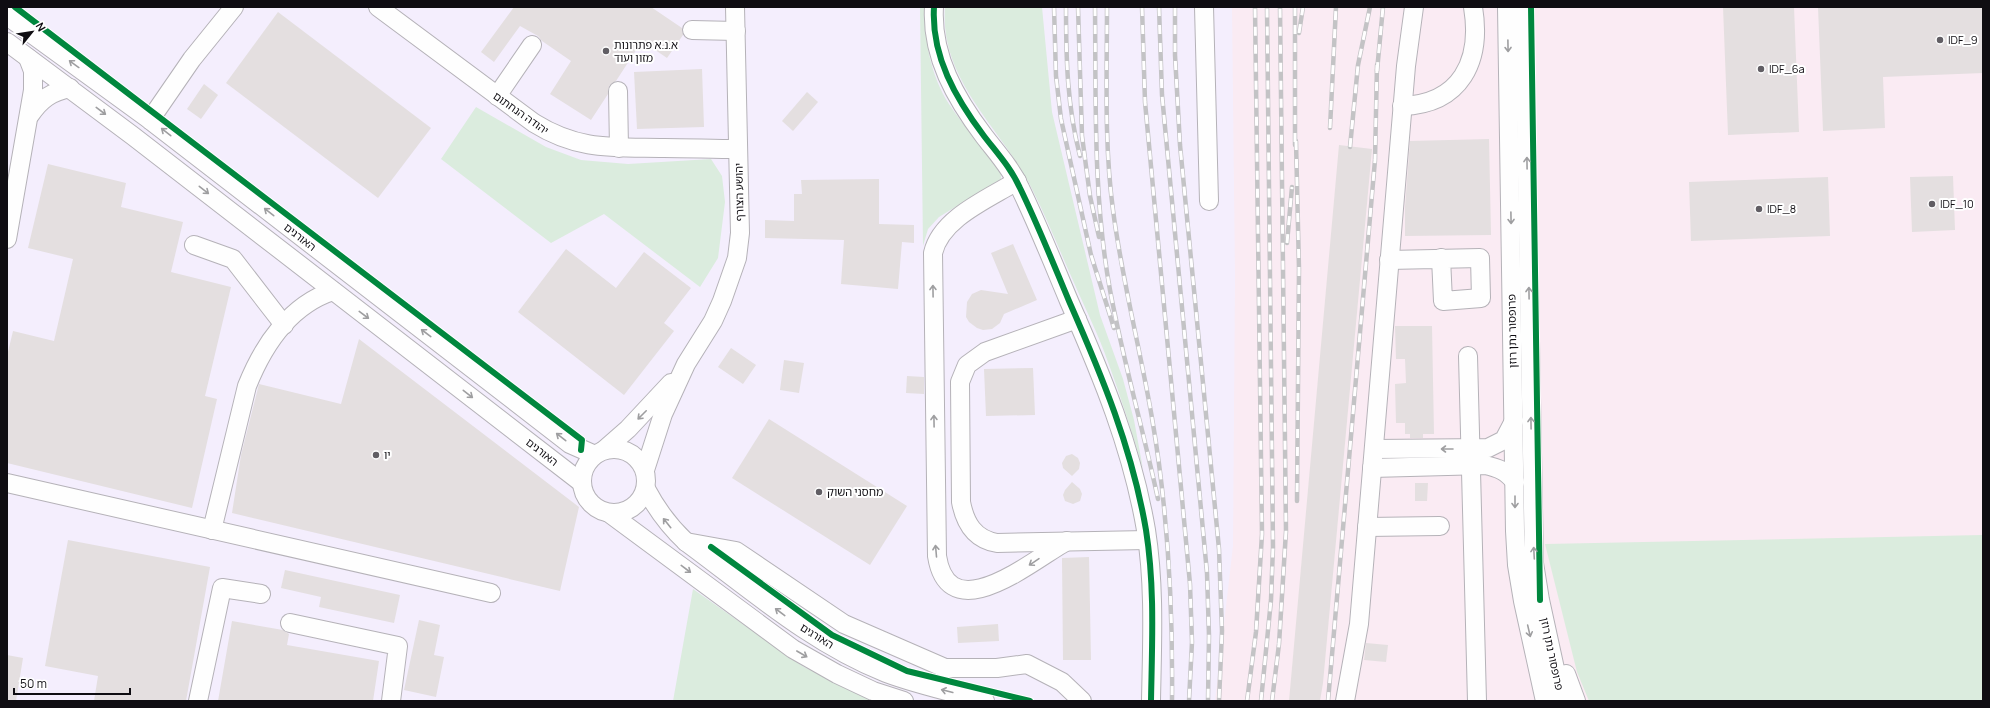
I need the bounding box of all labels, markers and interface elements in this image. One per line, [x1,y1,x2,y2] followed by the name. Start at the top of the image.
[12,12,52,52] north arrow
[33,20,50,34] text: N
[1948,32,1978,47] place label: IDF_9
[1935,35,1945,45] marker: IDF_9
[614,37,678,65] place label: א.נ.א פתרונות מזון ועוד
[1504,39,1512,52] one-way arrow
[601,46,611,56] marker: א.נ.א פתרונות מזון ועוד
[68,60,79,68] one-way arrow
[1769,61,1805,76] place label: IDF_6a
[1756,64,1766,74] marker: IDF_6a
[490,88,552,137] street label: יהודה הנחתום
[95,107,106,115] one-way arrow
[161,128,172,137] one-way arrow
[1523,157,1531,170] one-way arrow
[730,163,747,221] street label: יהושע הצורף
[198,186,209,195] one-way arrow
[1940,196,1974,211] place label: IDF_10
[1927,199,1937,209] marker: IDF_10
[1767,201,1796,216] place label: IDF_8
[1754,204,1764,214] marker: IDF_8
[263,208,274,217] one-way arrow
[1507,211,1515,224] one-way arrow
[281,219,320,254] street label: האורגים
[929,285,936,298] one-way arrow
[1525,287,1533,300] one-way arrow
[1503,293,1520,368] street label: פרופסור נתן רוזן
[359,311,370,319] one-way arrow
[421,329,432,337] one-way arrow
[462,389,473,398] one-way arrow
[637,410,647,420] one-way arrow
[930,415,938,428] one-way arrow
[1527,417,1535,430] one-way arrow
[555,433,566,441] one-way arrow
[523,434,562,469] street label: האורגים
[1441,445,1454,453] one-way arrow
[384,447,391,462] place label: יו
[371,450,381,460] marker: יו
[827,484,883,499] place label: מחסני השוק
[814,487,824,497] marker: מחסני השוק
[1511,495,1519,508] one-way arrow
[663,518,672,529] one-way arrow
[933,545,940,558] one-way arrow
[1530,547,1537,560] one-way arrow
[1029,558,1040,566] one-way arrow
[681,565,692,573] one-way arrow
[775,607,786,616] one-way arrow
[1537,616,1568,692] street label: פרופסור נתן רוזן
[798,619,837,652] street label: האורגים
[1526,624,1534,637] one-way arrow
[796,650,808,658] one-way arrow
[14,670,130,696] scale bar
[20,675,47,692] text: 50 m
[941,687,954,695] one-way arrow

